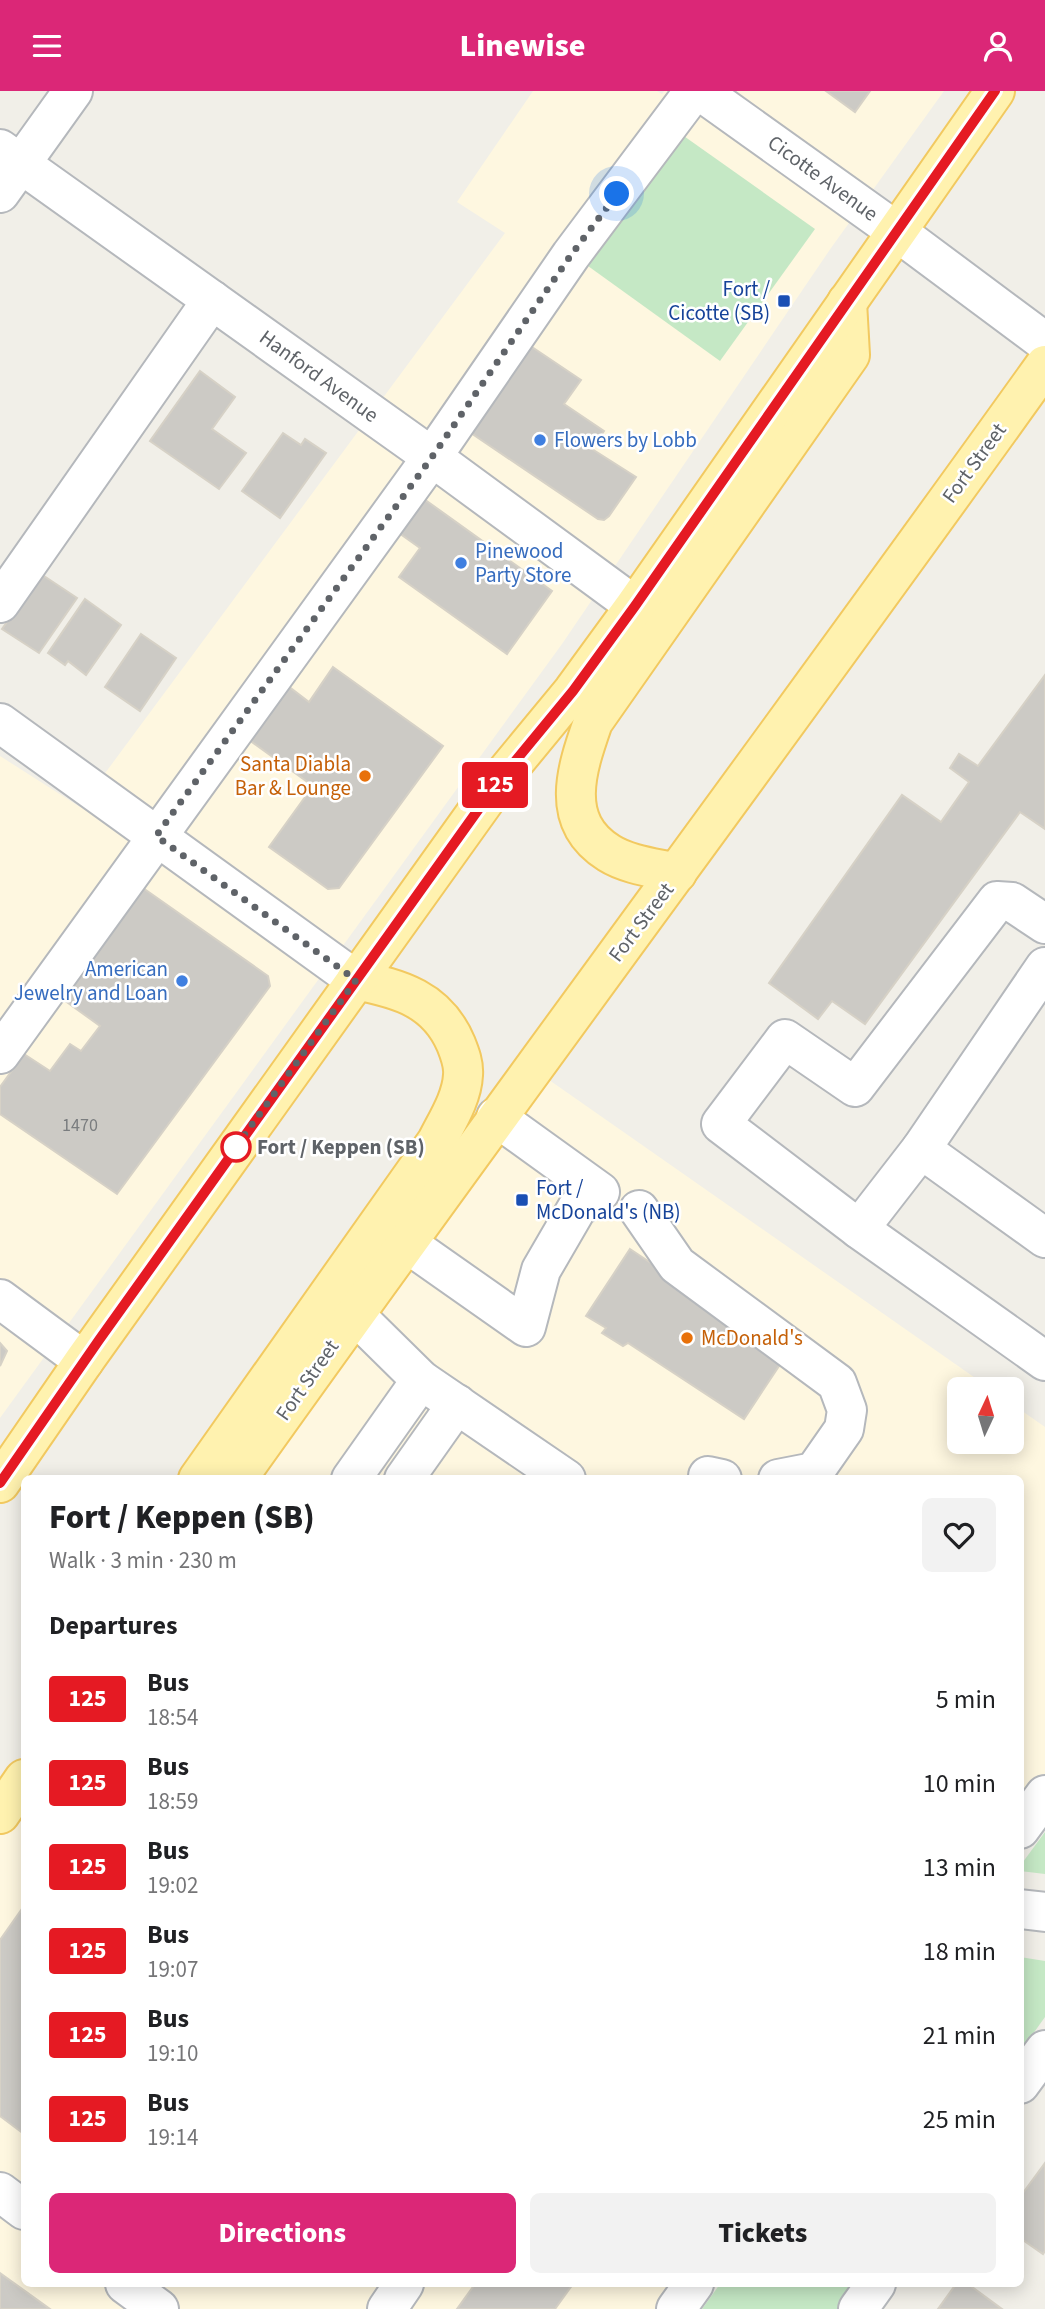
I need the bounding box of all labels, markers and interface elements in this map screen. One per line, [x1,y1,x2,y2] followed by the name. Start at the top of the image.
[460,23,585,69] text: Linewise
[28,27,66,65] icon: menu
[979,27,1017,65] icon: person
[762,128,884,228] street label: Cicotte Avenue
[599,176,634,211] your location
[668,274,771,328] place label: Fort / Cicotte (SB)
[776,293,792,309] marker: Fort / Cicotte (SB)
[253,323,385,429] street label: Hanford Avenue
[935,417,1013,509] street label: Fort Street
[554,425,697,455] place label: Flowers by Lobb
[532,432,548,448] marker: Flowers by Lobb
[475,536,571,590] place label: Pinewood Party Store
[453,555,469,571] marker: Pinewood Party Store
[235,749,351,803] place label: Santa Diabla Bar & Lounge
[455,762,535,808] line badge: 125
[476,767,514,802] text: 125
[357,768,373,784] marker: Santa Diabla Bar & Lounge
[601,876,681,968] street label: Fort Street
[14,954,168,1008] place label: American Jewelry and Loan
[174,973,190,989] marker: American Jewelry and Loan
[62,1113,98,1138] house number: 1470
[221,1132,251,1162] marker: Fort / Keppen (SB)
[257,1132,425,1162] place label: Fort / Keppen (SB)
[536,1173,681,1227] place label: Fort / McDonald's (NB)
[514,1192,530,1208] marker: Fort / McDonald's (NB)
[701,1323,803,1353] place label: McDonald's
[679,1330,695,1346] marker: McDonald's
[268,1333,346,1427] street label: Fort Street
[947,1377,1024,1454] north arrow
[947,1377,1024,1454] map controls
[49,1494,315,1541] text: Fort / Keppen (SB)
[922,1498,996,1572] button: heart
[49,1544,237,1577] text: Walk · 3 min · 230 m
[49,1607,177,1644] text: Departures
[147,1664,189,1701] text: Bus
[68,1681,107,1716] text: 125
[936,1681,996,1718] text: 5 min
[147,1701,198,1734] text: 18:54
[147,1748,189,1785] text: Bus
[68,1765,107,1800] text: 125
[923,1765,996,1802] text: 10 min
[147,1785,198,1818] text: 18:59
[147,1832,189,1869] text: Bus
[68,1849,107,1884] text: 125
[923,1849,996,1886] text: 13 min
[147,1869,198,1902] text: 19:02
[147,1916,189,1953] text: Bus
[68,1933,107,1968] text: 125
[923,1933,996,1970] text: 18 min
[147,1953,198,1986] text: 19:07
[147,2000,189,2037] text: Bus
[68,2017,107,2052] text: 125
[923,2017,996,2054] text: 21 min
[147,2037,198,2070] text: 19:10
[147,2084,189,2121] text: Bus
[68,2101,107,2136] text: 125
[923,2101,996,2138] text: 25 min
[147,2121,198,2154] text: 19:14
[49,2193,516,2273] button: Directions
[530,2193,996,2273] button: Tickets

